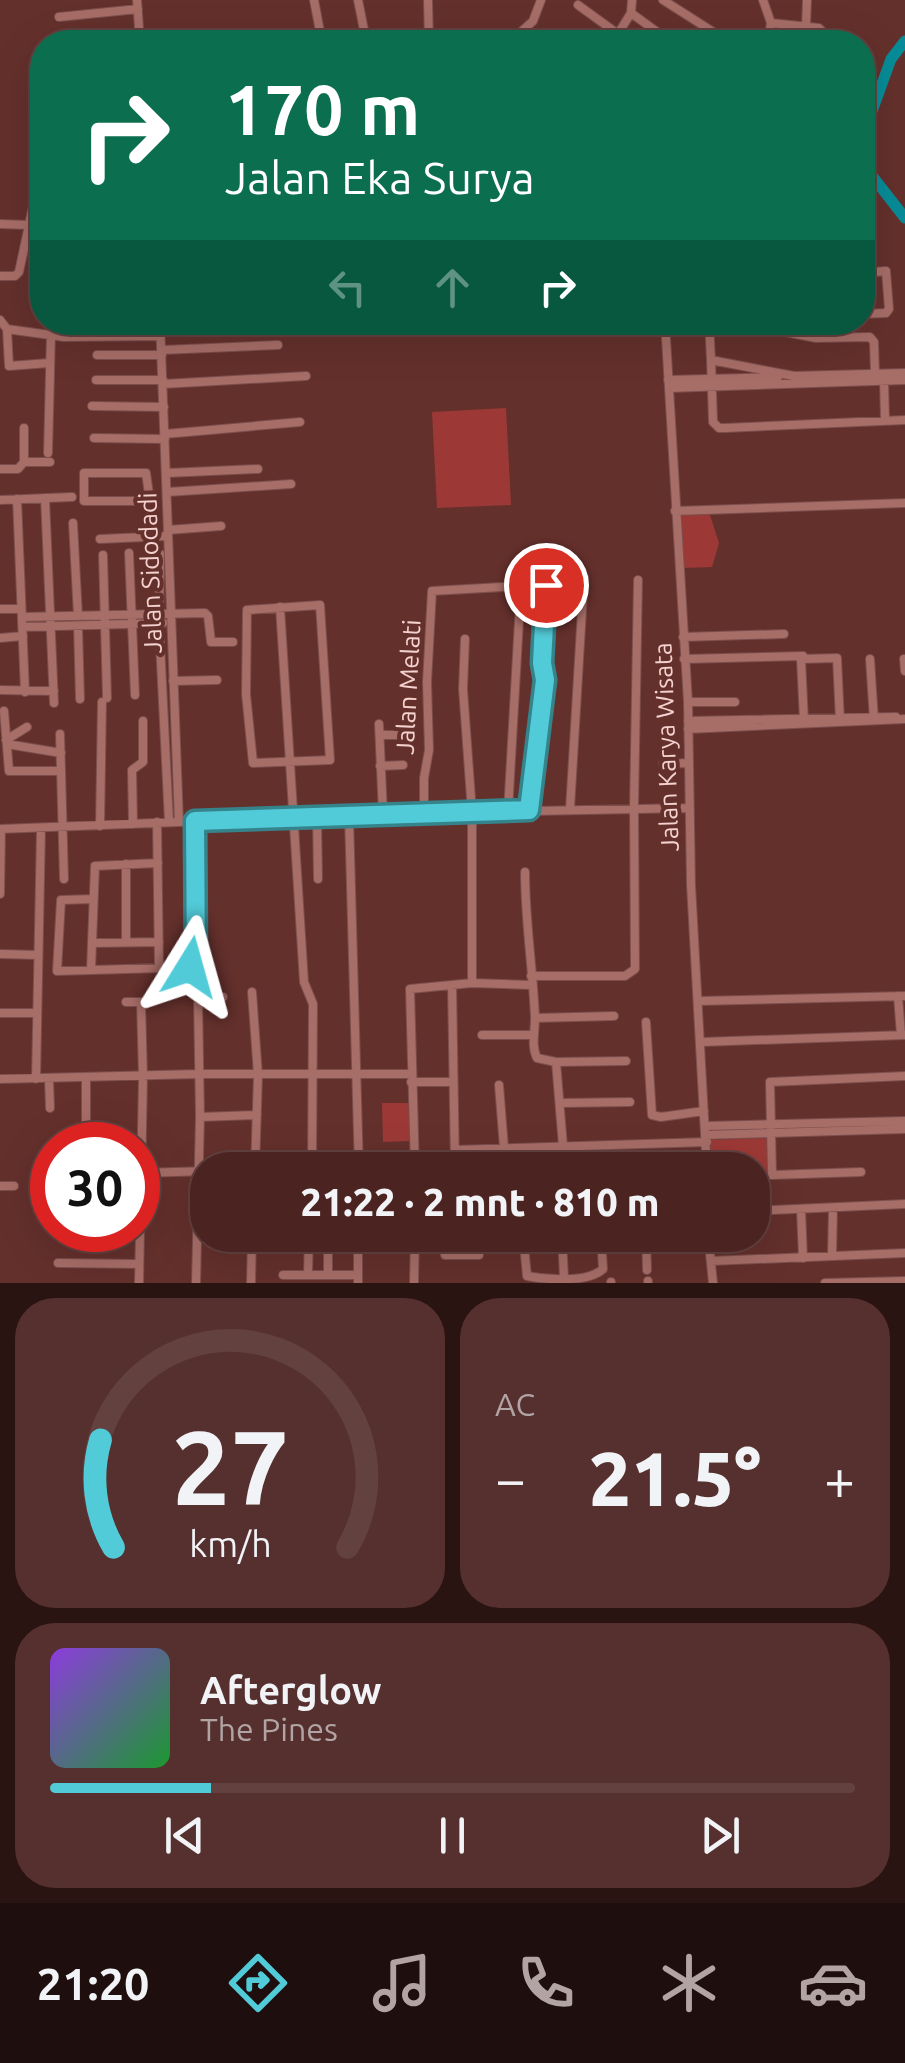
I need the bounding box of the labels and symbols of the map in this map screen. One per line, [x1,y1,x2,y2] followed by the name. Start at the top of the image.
[133,492,167,654] street label: Jalan Sidodadi
[504,543,589,628] pin
[390,619,426,755] street label: Jalan Melati
[648,642,684,852] street label: Jalan Karya Wisata
[138,915,242,1019] position arrow
[30,1122,160,1252] speed limit sign: 30

